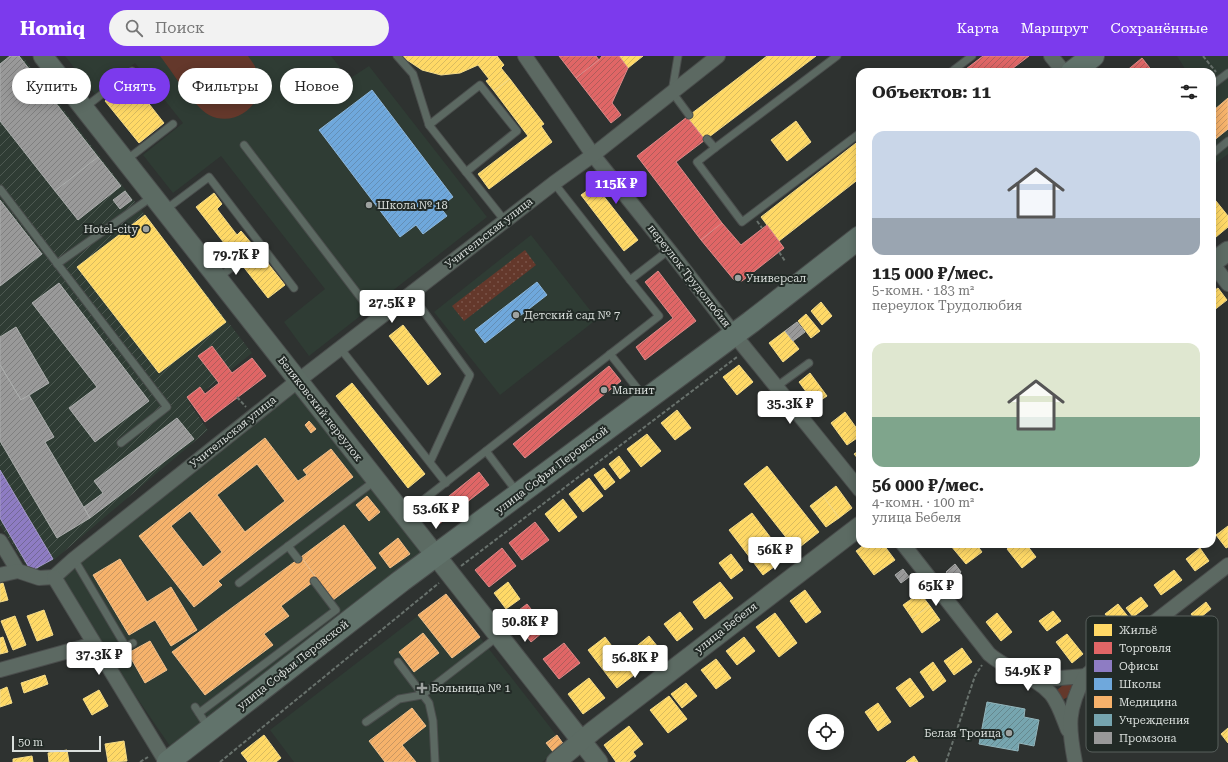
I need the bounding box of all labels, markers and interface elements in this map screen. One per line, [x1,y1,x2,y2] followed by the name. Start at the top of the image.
[109,10,389,46] search box
[20,17,85,40] text: Homiq
[123,17,145,39] icon: search
[155,19,204,37] text: Поиск
[957,20,999,36] text: Карта
[1021,20,1089,36] text: Маршрут
[1111,20,1208,36] text: Сохранённые
[12,68,91,104] chip: Купить
[99,68,170,104] chip: Снять
[178,68,272,104] chip: Фильтры
[280,68,353,104] chip: Новое
[1178,81,1200,103] icon: filters
[872,82,991,102] text: Объектов: 11
[1000,157,1072,229] icon: home
[583,171,649,205] pin: 115K ₽
[595,176,637,191] text: 115K ₽
[443,195,535,271] street label: Учительская улица
[377,199,448,212] place label: Школа № 18
[364,200,374,210] marker: Школа № 18
[645,222,733,330] street label: переулок Трудолюбия
[84,223,138,236] place label: Hotel-city
[141,224,151,234] marker: Hotel-city
[199,242,273,276] pin: 79.7K ₽
[213,247,259,262] text: 79.7K ₽
[872,263,994,283] text: 115 000 ₽/мес.
[746,272,806,285] place label: Универсал
[733,273,743,283] marker: Универсал
[872,283,974,298] text: 5-комн. · 183 m²
[355,290,429,324] pin: 27.5K ₽
[369,295,415,310] text: 27.5K ₽
[872,298,1022,313] text: переулок Трудолюбия
[524,309,620,322] place label: Детский сад № 7
[511,310,521,320] marker: Детский сад № 7
[275,354,365,464] street label: Беляковский переулок
[1000,369,1072,441] icon: home
[612,384,655,397] place label: Магнит
[599,385,609,395] marker: Магнит
[753,391,827,425] pin: 35.3K ₽
[187,393,279,471] street label: Учительская улица
[767,396,813,411] text: 35.3K ₽
[493,424,611,516] street label: улица Софьи Перовской
[872,475,984,495] text: 56 000 ₽/мес.
[872,495,974,510] text: 4-комн. · 100 m²
[399,496,473,530] pin: 53.6K ₽
[413,501,459,516] text: 53.6K ₽
[872,510,961,525] text: улица Бебеля
[747,537,803,571] pin: 56K ₽
[757,542,793,557] text: 56K ₽
[908,573,964,607] pin: 65K ₽
[918,578,954,593] text: 65K ₽
[692,600,760,656] street label: улица Бебеля
[488,609,562,643] pin: 50.8K ₽
[502,614,548,629] text: 50.8K ₽
[1086,616,1218,752] legend
[235,618,351,712] street label: улица Софьи Перовской
[1119,624,1157,637] text: Жильё
[62,642,136,676] pin: 37.3K ₽
[1119,642,1171,655] text: Торговля
[598,645,672,679] pin: 56.8K ₽
[76,647,122,662] text: 37.3K ₽
[612,650,658,665] text: 56.8K ₽
[991,658,1065,692] pin: 54.9K ₽
[1119,660,1159,673] text: Офисы
[1005,663,1051,678] text: 54.9K ₽
[1119,678,1161,691] text: Школы
[416,682,428,694] marker: Больница № 1
[431,682,511,695] place label: Больница № 1
[1119,696,1177,709] text: Медицина
[808,714,844,750] map controls
[808,714,844,750] button: locate
[1119,714,1190,727] text: Учреждения
[924,727,1001,740] place label: Белая Троица
[1004,728,1014,738] marker: Белая Троица
[1119,732,1177,745] text: Промзона
[12,734,101,753] scale bar
[18,736,43,749] text: 50 m

